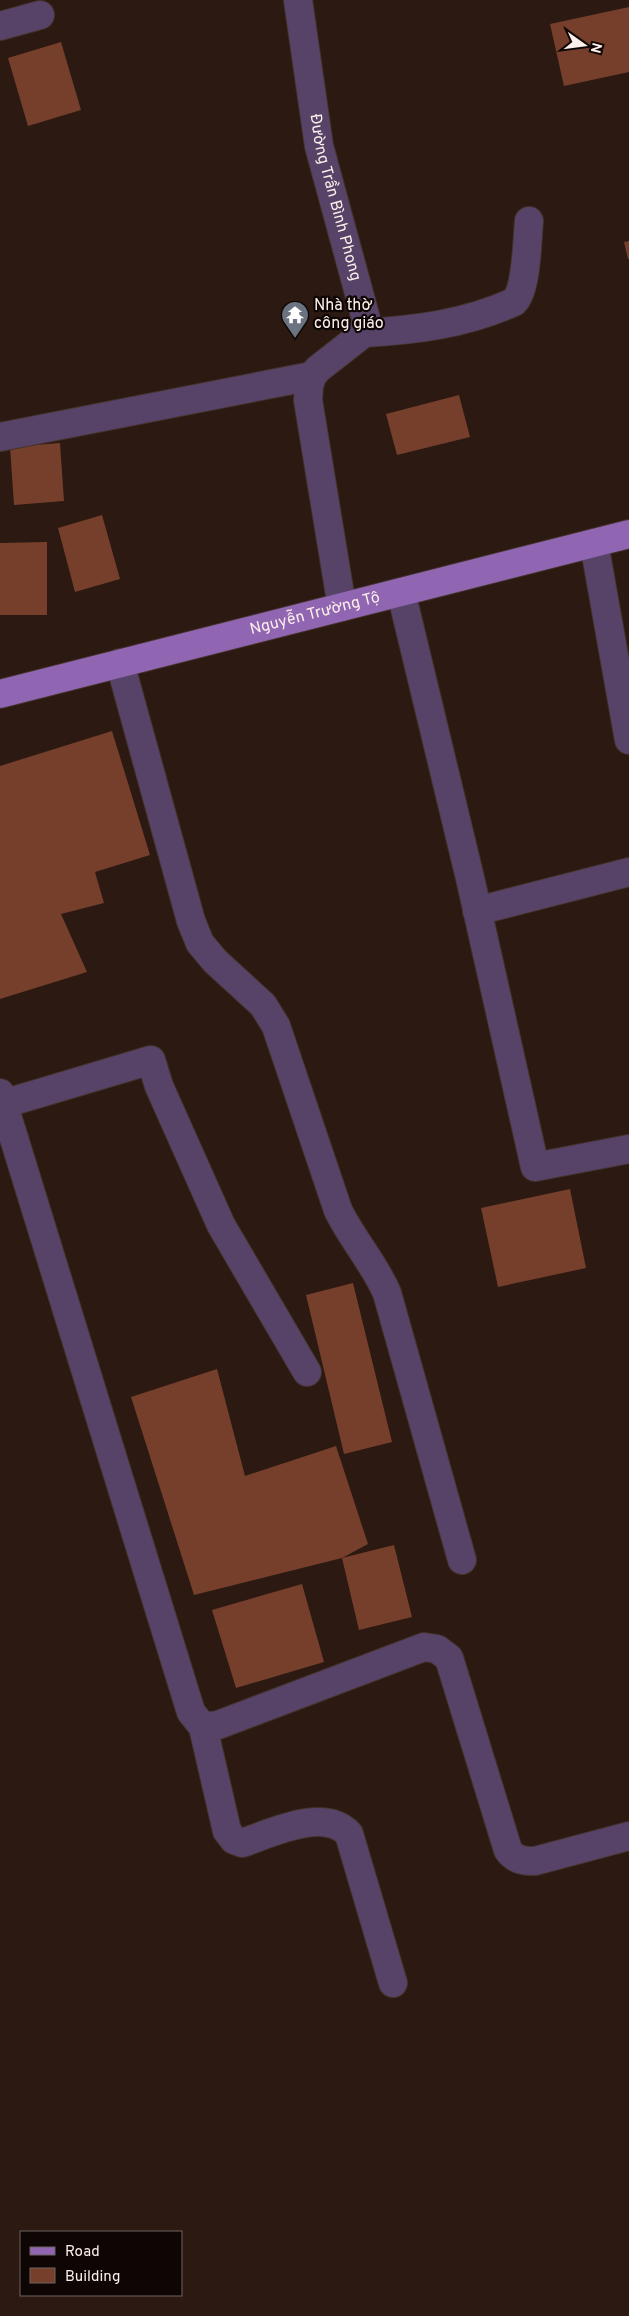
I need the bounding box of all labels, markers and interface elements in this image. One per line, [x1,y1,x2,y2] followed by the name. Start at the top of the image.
[559,20,609,70] north arrow
[586,41,605,55] text: N
[304,112,365,283] street label: Đường Trần Bình Phong
[314,296,384,334] place label: Nhà thờ công giáo
[280,300,310,339] temple icon: Nhà thờ công giáo
[248,588,382,640] street label: Nguyễn Trường Tộ
[20,2231,182,2296] legend
[65,2243,100,2262] text: Road
[65,2268,120,2287] text: Building

